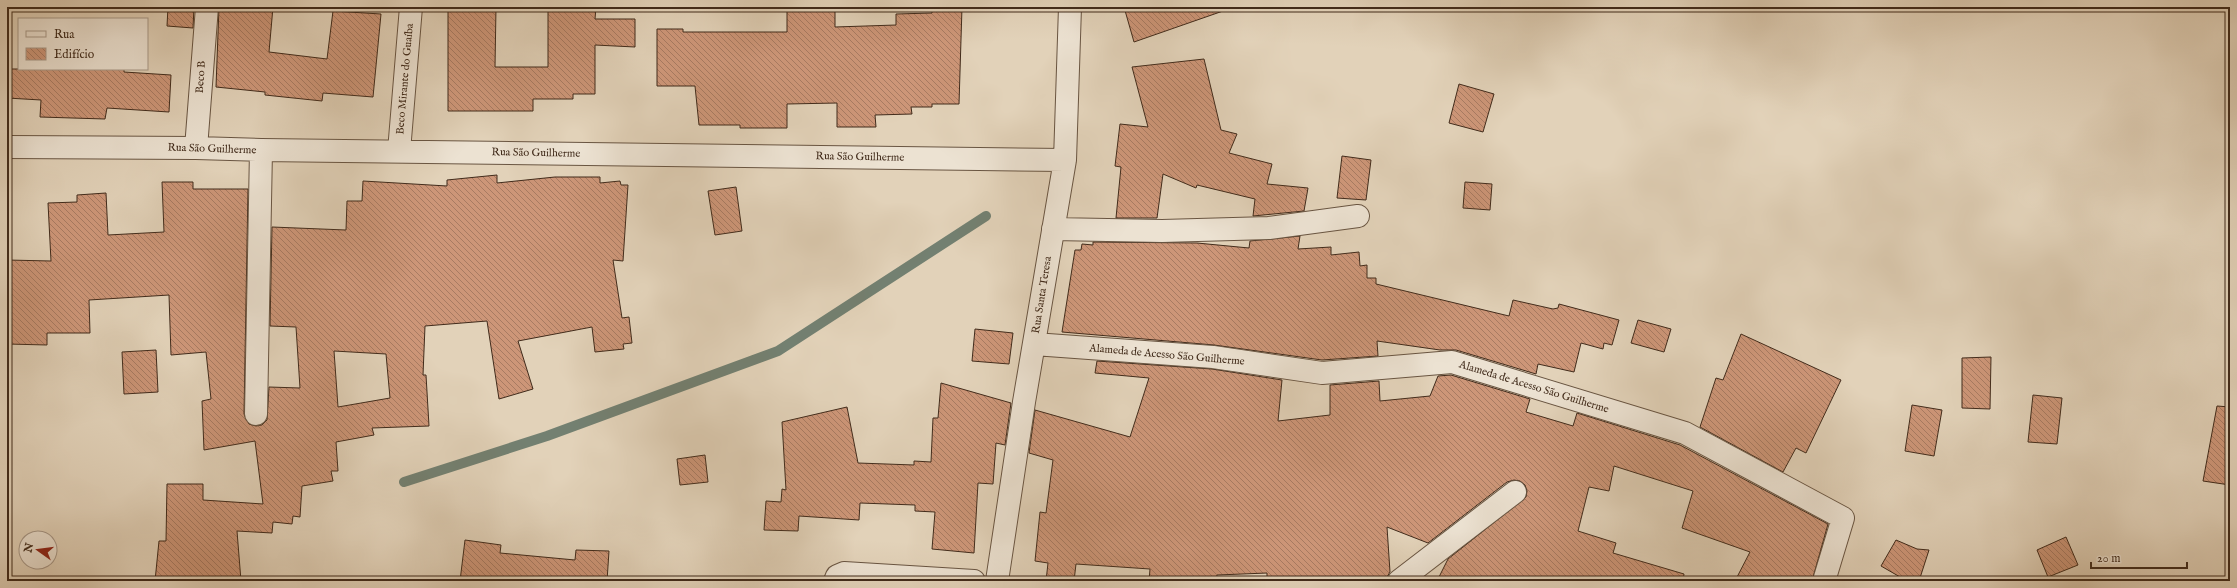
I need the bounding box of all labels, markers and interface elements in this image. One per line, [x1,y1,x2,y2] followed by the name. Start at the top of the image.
[18,18,148,70] legend
[393,23,417,135] street label: Beco Mirante do Guaíba
[54,27,75,42] text: Rua
[54,47,95,62] text: Edifício
[193,60,209,94] street label: Beco B
[167,140,257,158] street label: Rua São Guilherme
[492,145,580,161] street label: Rua São Guilherme
[816,149,904,165] street label: Rua São Guilherme
[1029,255,1055,335] street label: Rua Santa Teresa
[1088,341,1245,369] street label: Alameda de Acesso São Guilherme
[1456,357,1611,416] street label: Alameda de Acesso São Guilherme
[18,530,58,570] north arrow
[21,541,37,555] text: N
[2091,544,2187,570] scale bar
[2097,551,2120,566] text: 20 m

